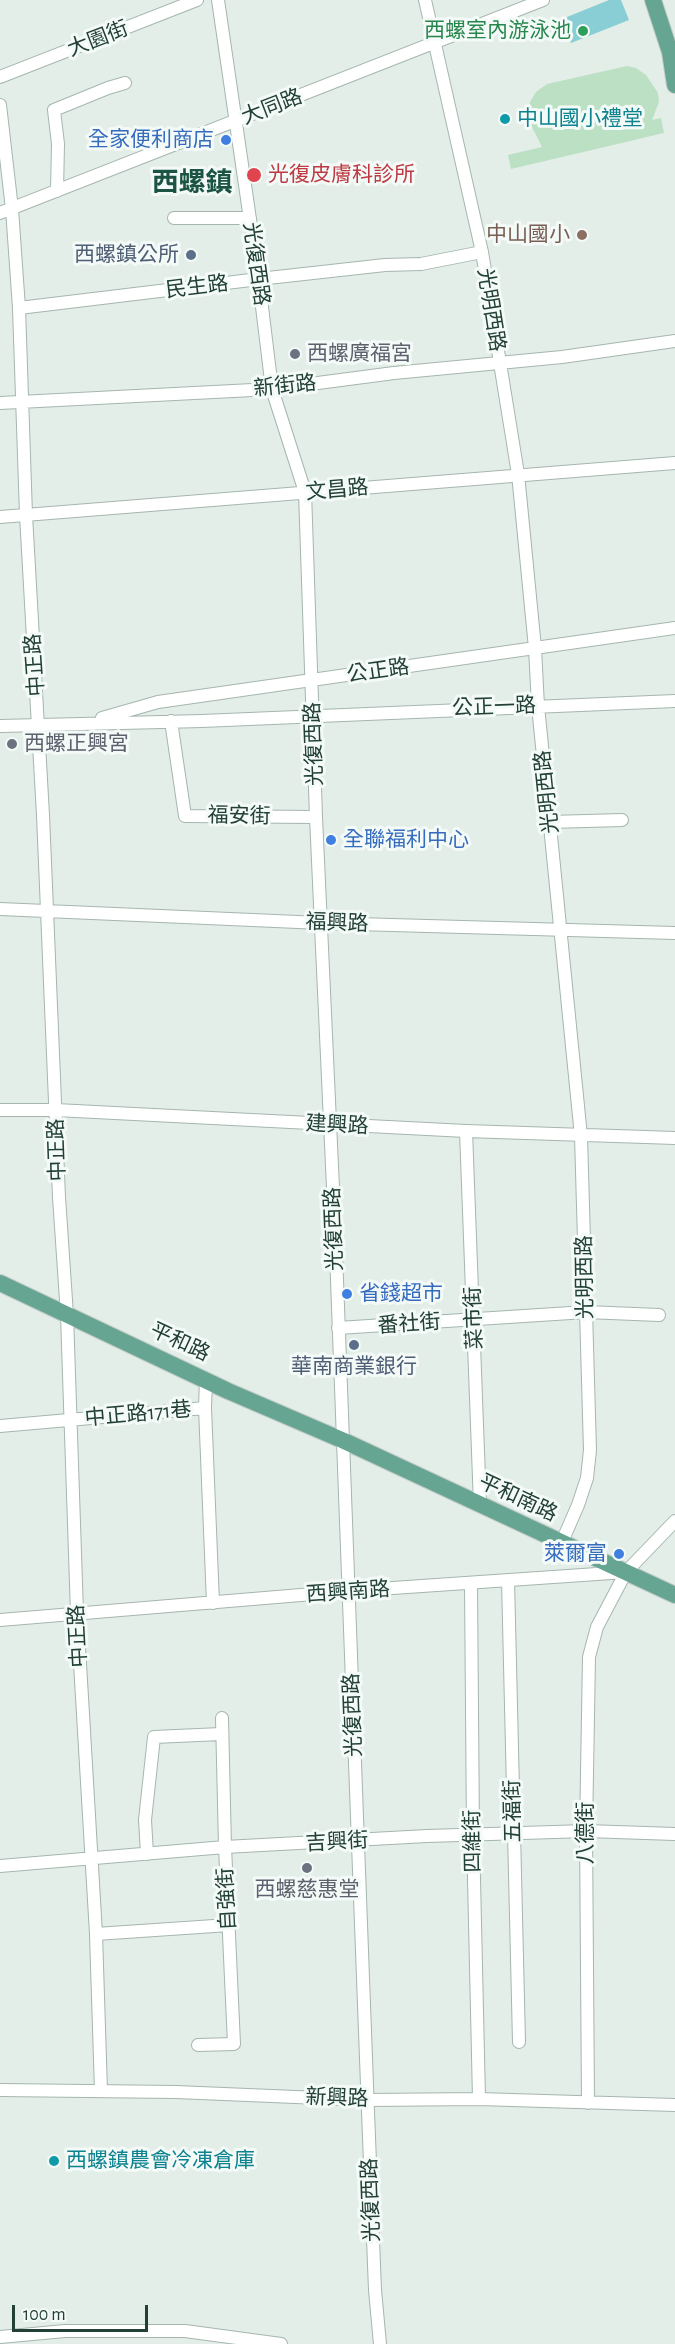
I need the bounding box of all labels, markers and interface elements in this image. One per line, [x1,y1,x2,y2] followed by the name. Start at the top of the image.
[64,16,132,62] street label: 大園街
[424,18,571,44] place label: 西螺室內游泳池
[576,24,590,38] marker: 西螺室內游泳池
[238,84,306,130] street label: 大同路
[517,106,643,132] place label: 中山國小禮堂
[498,112,512,126] marker: 中山國小禮堂
[88,127,214,153] place label: 全家便利商店
[219,133,233,147] marker: 全家便利商店
[268,162,415,188] place label: 光復皮膚科診所
[245,166,263,184] marker: 光復皮膚科診所
[152,167,232,199] district label: 西螺鎮
[238,221,274,307] street label: 光復西路
[486,222,570,248] place label: 中山國小
[575,228,589,242] marker: 中山國小
[74,242,179,268] place label: 西螺鎮公所
[184,248,198,262] marker: 西螺鎮公所
[472,267,510,353] street label: 光明西路
[164,271,230,303] street label: 民生路
[307,341,412,367] place label: 西螺廣福宮
[288,347,302,361] marker: 西螺廣福宮
[252,370,318,402] street label: 新街路
[305,475,369,505] street label: 文昌路
[20,633,50,697] street label: 中正路
[345,654,411,688] street label: 公正路
[452,693,536,721] street label: 公正一路
[300,702,328,786] street label: 光復西路
[24,731,129,757] place label: 西螺正興宮
[5,737,19,751] marker: 西螺正興宮
[530,749,564,835] street label: 光明西路
[207,803,271,829] street label: 福安街
[343,827,469,853] place label: 全聯福利中心
[324,833,338,847] marker: 全聯福利中心
[305,909,369,937] street label: 福興路
[305,1111,369,1139] street label: 建興路
[43,1118,71,1182] street label: 中正路
[320,1187,348,1271] street label: 光復西路
[572,1235,598,1319] street label: 光明西路
[359,1281,443,1307] place label: 省錢超市
[460,1286,488,1350] street label: 菜市街
[340,1287,354,1301] marker: 省錢超市
[377,1309,441,1339] street label: 番社街
[146,1317,214,1367] street label: 平和路
[347,1338,361,1352] marker: 華南商業銀行
[291,1354,417,1380] place label: 華南商業銀行
[84,1397,192,1431] street label: 中正路171巷
[475,1469,561,1527] street label: 平和南路
[544,1541,607,1567] place label: 萊爾富
[612,1547,626,1561] marker: 萊爾富
[305,1577,391,1607] street label: 西興南路
[64,1604,92,1668] street label: 中正路
[339,1673,367,1757] street label: 光復西路
[500,1779,526,1843] street label: 五福街
[573,1802,599,1864] street label: 八德街
[460,1809,486,1873] street label: 四維街
[305,1828,369,1856] street label: 吉興街
[300,1861,314,1875] marker: 西螺慈惠堂
[213,1867,241,1931] street label: 自強街
[255,1877,359,1903] place label: 西螺慈惠堂
[305,2084,369,2112] street label: 新興路
[66,2148,255,2174] place label: 西螺鎮農會冷凍倉庫
[47,2154,61,2168] marker: 西螺鎮農會冷凍倉庫
[357,2158,385,2242] street label: 光復西路
[15,2293,152,2331] scale bar
[23,2306,66,2324] text: 100 m

